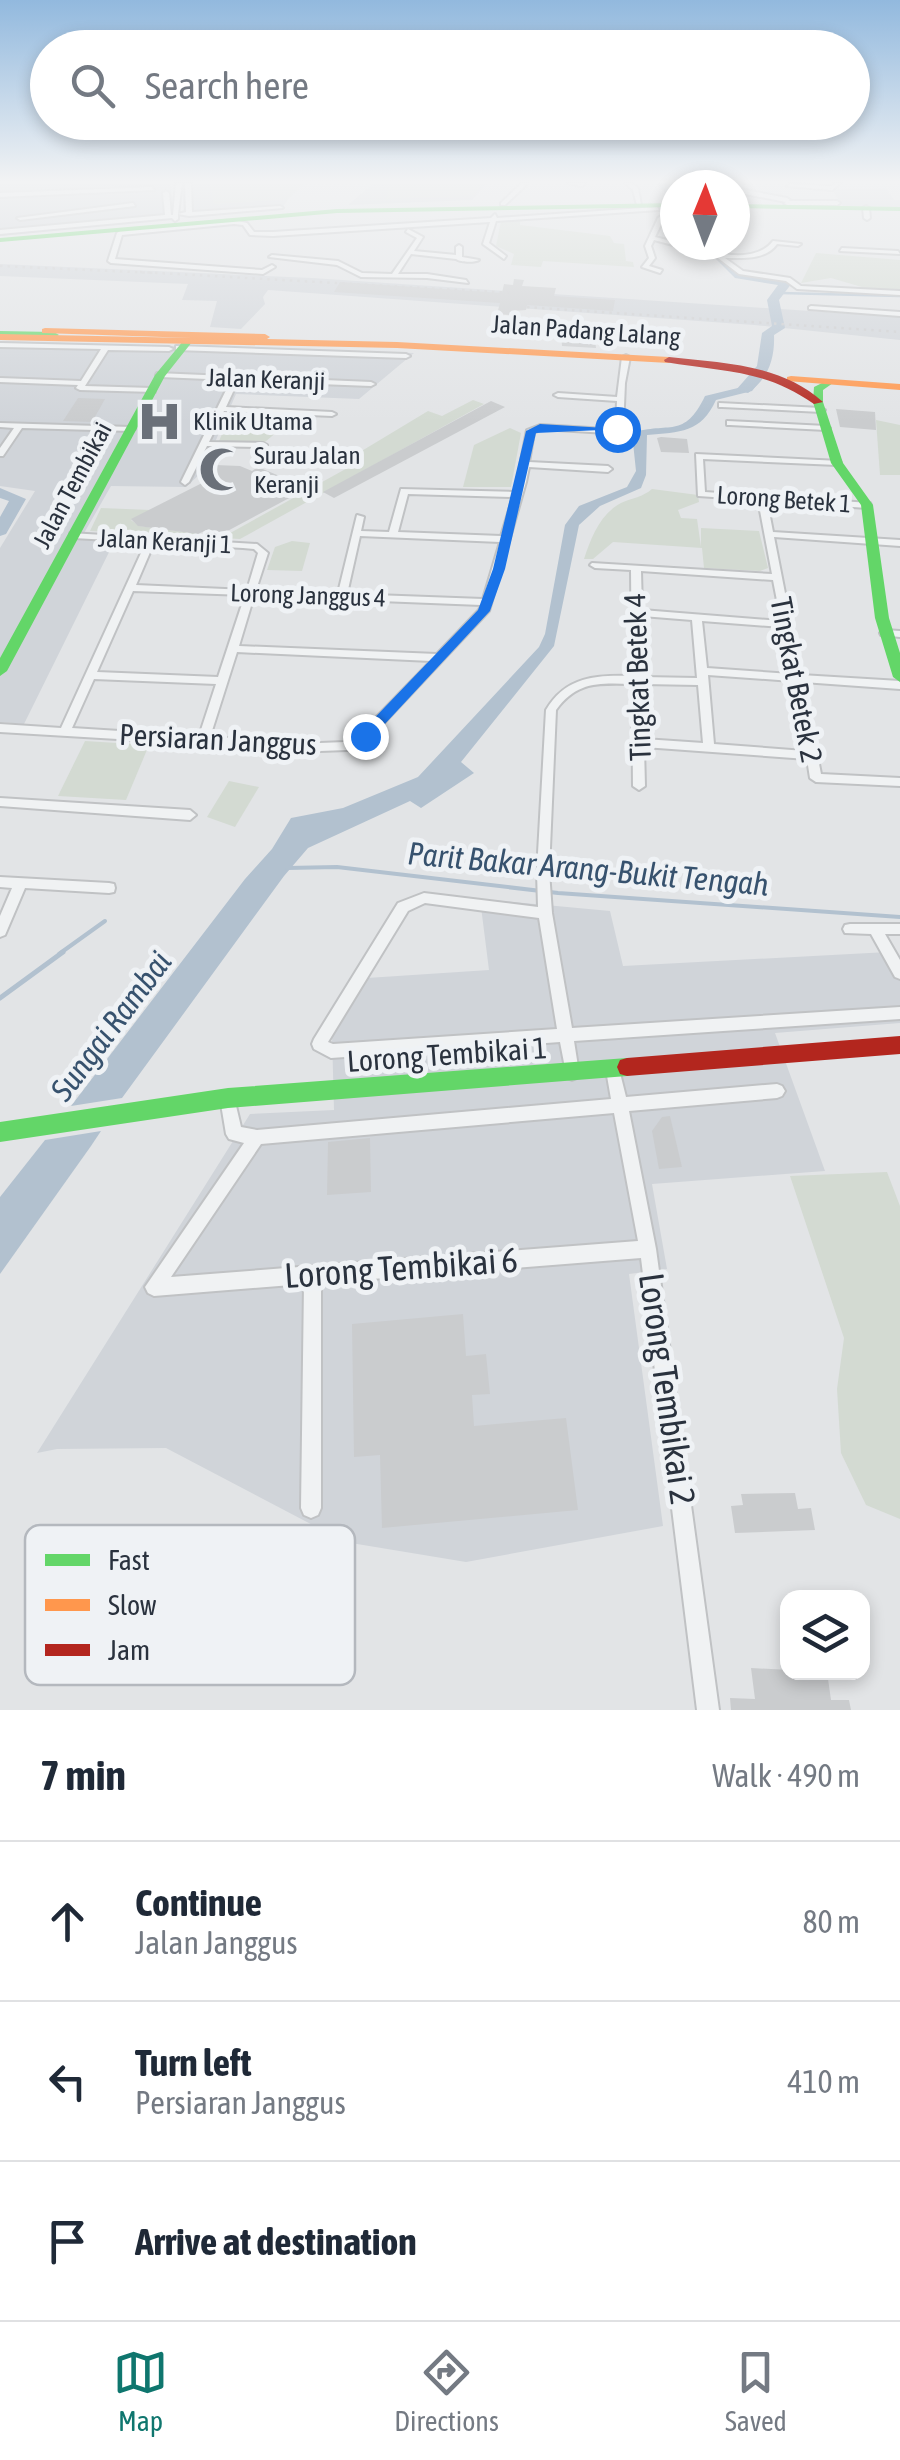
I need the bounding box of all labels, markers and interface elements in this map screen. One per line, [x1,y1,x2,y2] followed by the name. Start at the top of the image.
[30,30,870,140] search box
[65,58,120,113] icon: search
[145,64,309,107] text: Search here
[660,170,750,260] north arrow
[491,309,681,351] street label: Jalan Padang Lalang
[206,363,326,395] street label: Jalan Keranji
[136,397,184,445] hospital icon: Klinik Utama
[193,407,313,435] place label: Klinik Utama
[595,407,641,453] route start
[27,417,117,553] street label: Jalan Tembikai
[254,441,361,498] place label: Surau Jalan Keranji
[197,445,245,493] mosque icon: Surau Jalan Keranji
[716,480,852,518] street label: Lorong Betek 1
[97,524,233,558] street label: Jalan Keranji 1
[230,578,386,612] street label: Lorong Janggus 4
[617,592,657,762] street label: Tingkat Betek 4
[764,594,830,766] street label: Tingkat Betek 2
[343,714,389,760] route end
[119,717,318,761] street label: Persiaran Janggus
[406,834,770,903] water label: Parit Bakar Arang-Bukit Tengah
[42,944,179,1108] water label: Sungai Rambai
[346,1030,548,1078] street label: Lorong Tembikai 1
[283,1239,519,1295] street label: Lorong Tembikai 6
[632,1270,704,1507] street label: Lorong Tembikai 2
[25,1525,355,1685] legend
[108,1544,150,1576] text: Fast
[108,1589,157,1621] text: Slow
[780,1590,870,1680] map controls
[780,1590,870,1680] button: layers
[108,1634,150,1666] text: Jam
[40,1751,126,1799] text: 7 min
[712,1757,860,1794] text: Walk · 490 m
[135,1881,262,1924] text: Continue
[40,1894,95,1949] icon: ahead
[802,1903,860,1940] text: 80 m
[135,1924,298,1961] text: Jalan Janggus
[135,2041,251,2084] text: Turn left
[40,2054,95,2109] icon: left
[787,2063,860,2100] text: 410 m
[135,2084,346,2121] text: Persiaran Janggus
[40,2214,95,2269] icon: arrive
[135,2220,417,2263] text: Arrive at destination
[113,2345,168,2437] tab: Map
[394,2345,499,2437] tab: Directions
[725,2345,787,2437] tab: Saved

